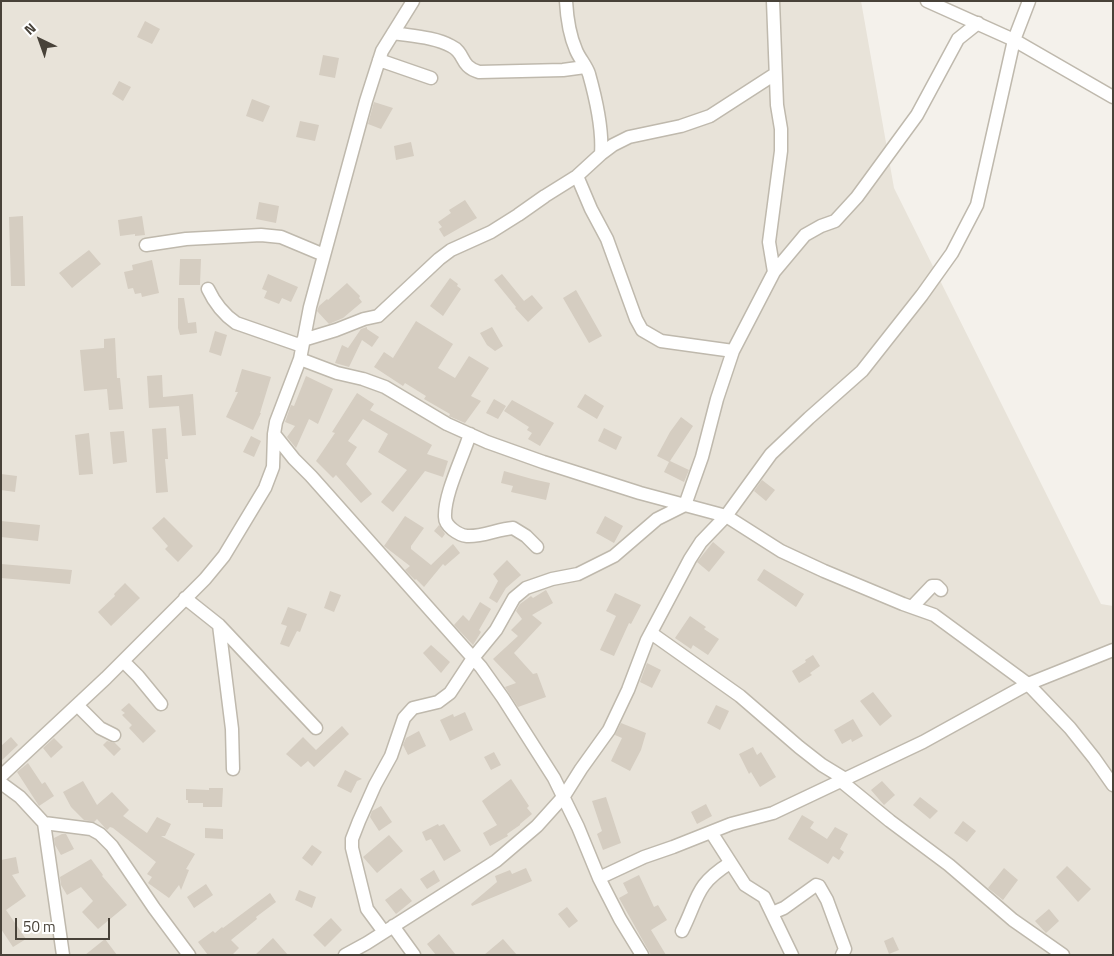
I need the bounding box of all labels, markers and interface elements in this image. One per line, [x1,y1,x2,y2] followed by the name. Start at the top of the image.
[15,15,65,65] north arrow
[19,17,40,40] text: N
[18,908,112,940] scale bar
[23,915,56,938] text: 50 m

